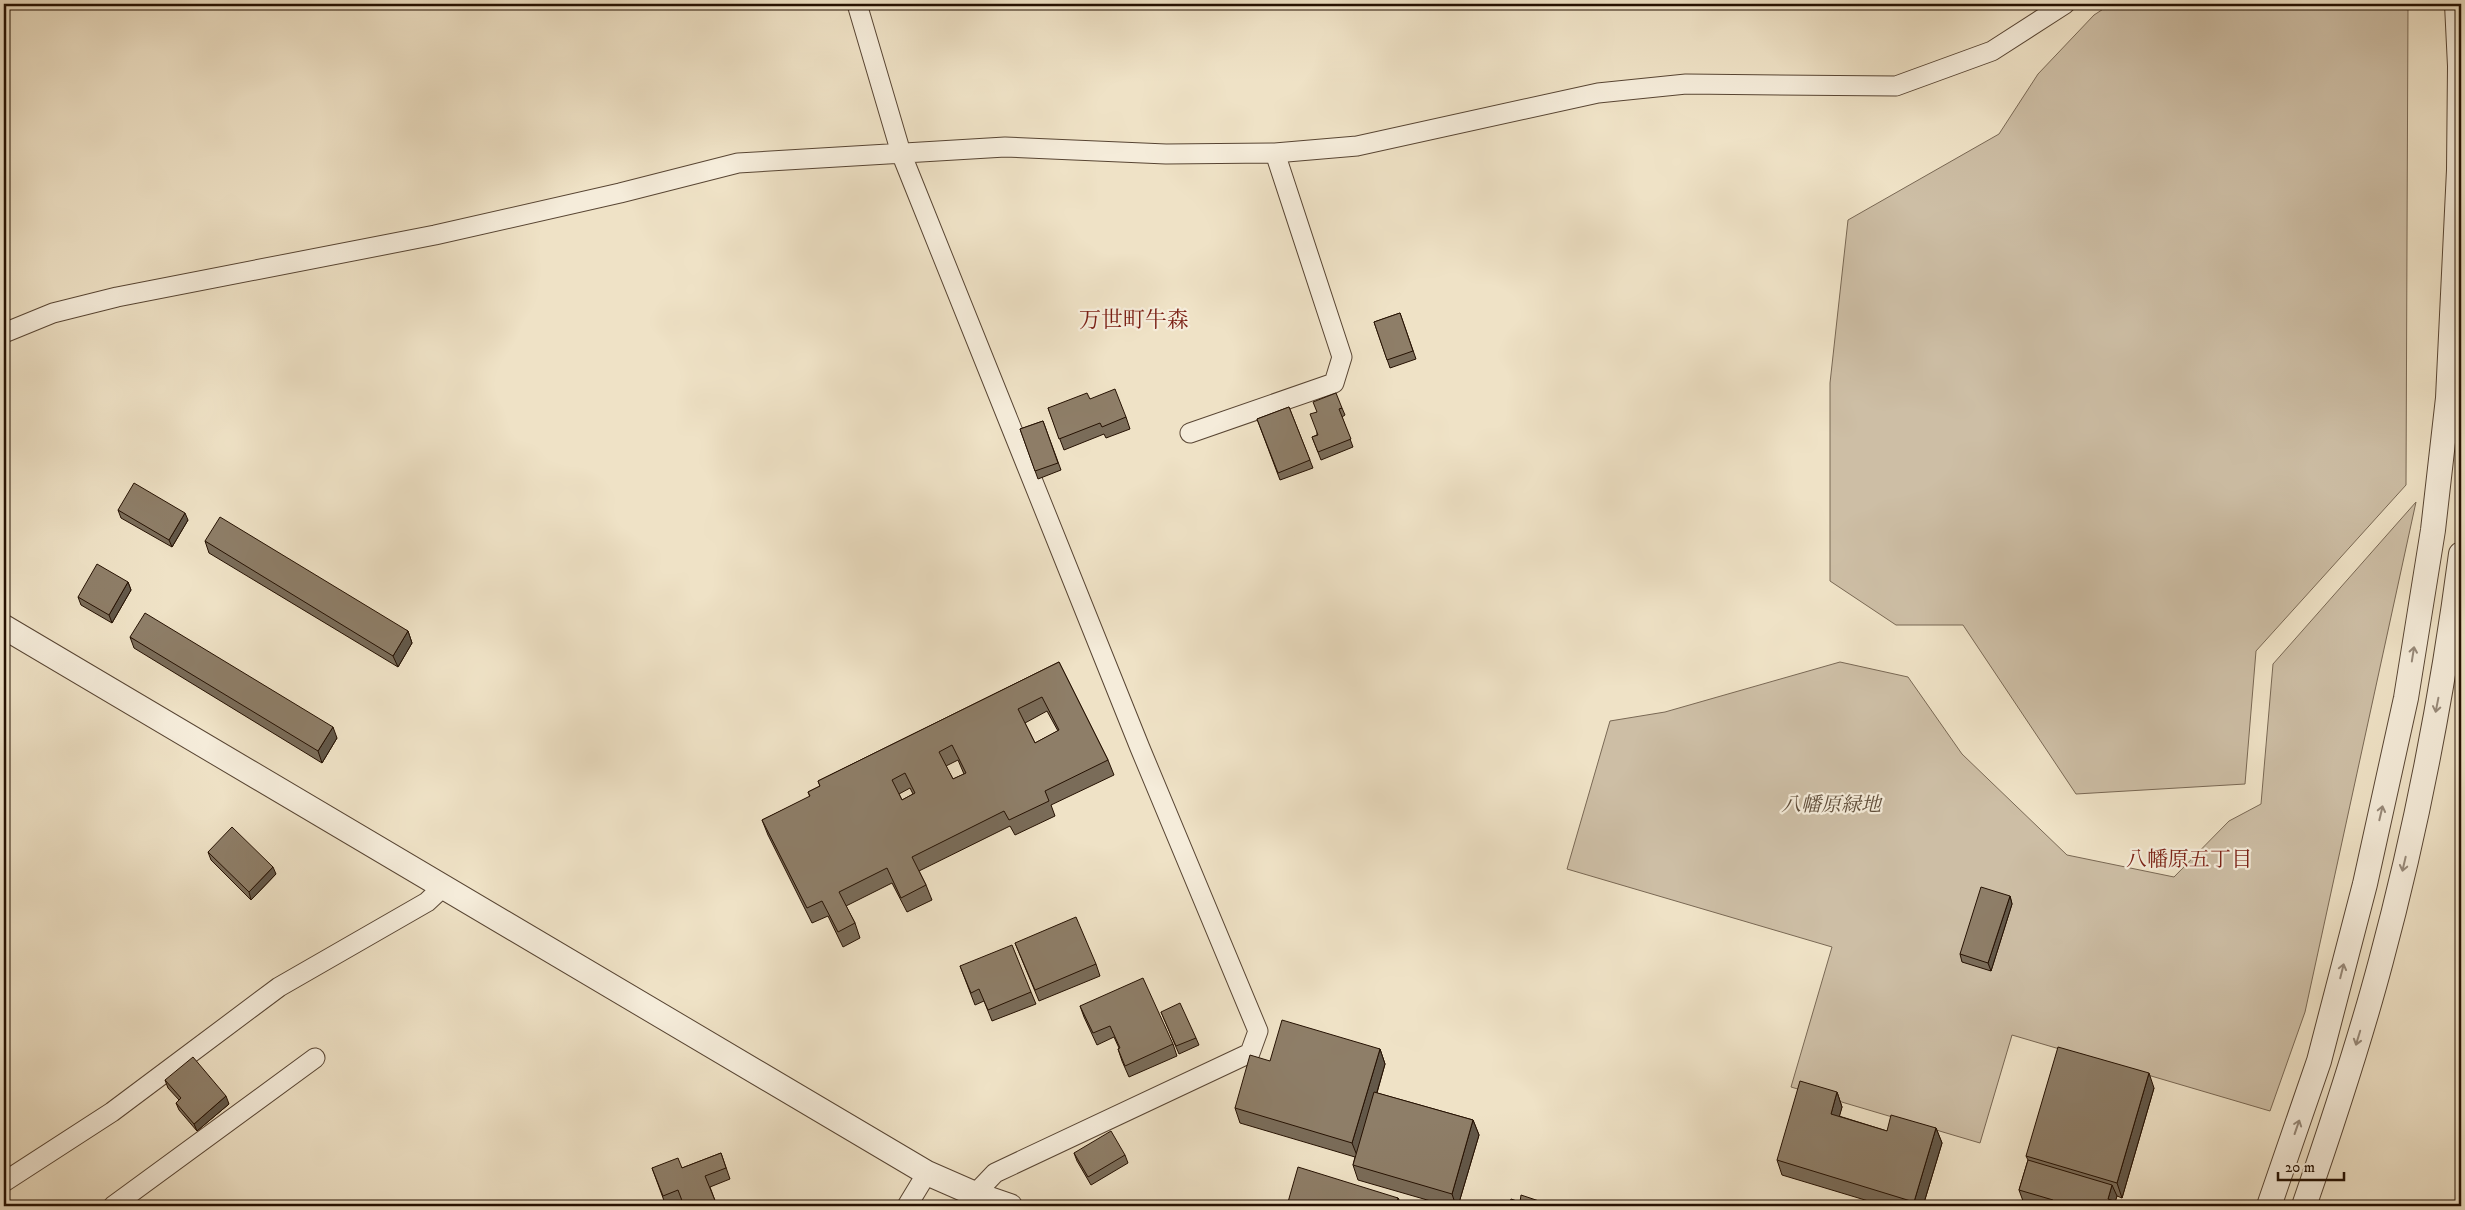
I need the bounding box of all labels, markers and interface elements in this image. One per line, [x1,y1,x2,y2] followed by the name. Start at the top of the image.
[1079,307,1189,334] district label: 万世町牛森
[2408,647,2418,663] one-way arrow
[2432,697,2441,713] one-way arrow
[1781,793,1883,818] park label: 八幡原緑地
[2376,806,2386,822] one-way arrow
[2126,847,2252,873] district label: 八幡原五丁目
[2399,856,2408,872] one-way arrow
[2338,964,2348,980] one-way arrow
[2353,1030,2363,1046] one-way arrow
[2292,1119,2302,1135] one-way arrow
[2278,1150,2344,1182] scale bar
[2285,1158,2315,1177] text: 20 m

